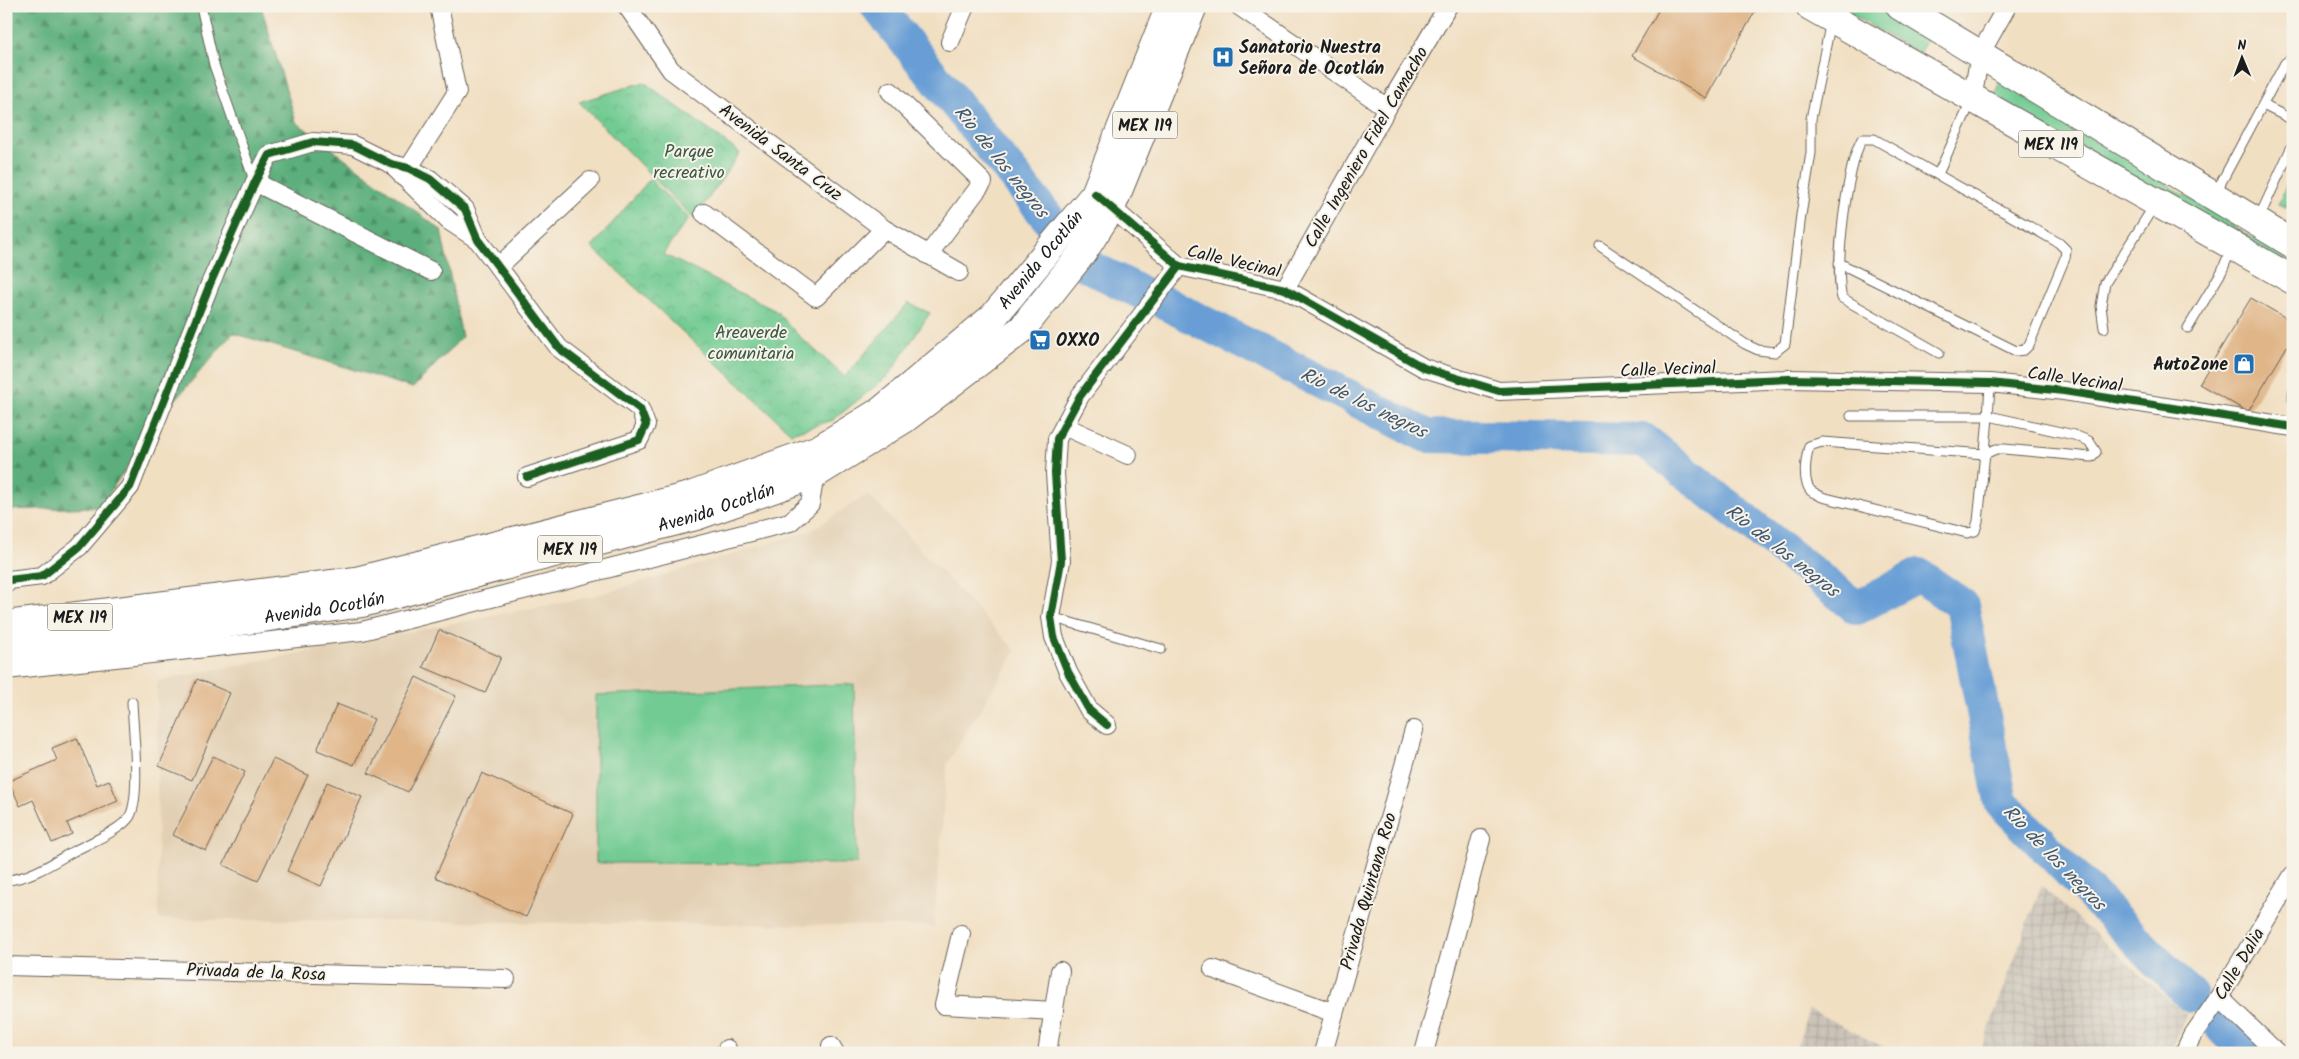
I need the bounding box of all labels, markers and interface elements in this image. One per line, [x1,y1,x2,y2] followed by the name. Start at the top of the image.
[2216,32,2266,82] north arrow
[1239,34,1384,84] place label: Sanatorio Nuestra Señora de Ocotlán
[2237,35,2247,57] text: N
[1298,41,1437,254] street label: Calle Ingeniero Fidel Camacho
[1211,45,1235,69] hospital icon: Sanatorio Nuestra Señora de Ocotlán
[712,97,848,210] street label: Avenida Santa Cruz
[946,100,1056,226] water label: Rio de los negros
[1112,112,1178,138] road number: MEX 119
[2018,130,2084,158] road number: MEX 119
[653,138,725,188] park label: Parque recreativo
[992,205,1092,317] street label: Avenida Ocotlán
[1184,238,1284,287] street label: Calle Vecinal
[707,319,795,369] park label: Areaverde comunitaria
[1056,327,1099,356] place label: OXXO
[1028,328,1052,352] supermarket icon: OXXO
[2153,351,2228,380] place label: AutoZone
[2232,352,2256,376] shop icon: AutoZone
[1620,354,1717,387] street label: Calle Vecinal
[2025,359,2125,402] street label: Calle Vecinal
[1295,360,1433,448] water label: Rio de los negros
[655,476,779,541] street label: Avenida Ocotlán
[1718,498,1847,607] water label: Rio de los negros
[538,536,602,562] road number: MEX 119
[262,585,388,633] street label: Avenida Ocotlán
[48,604,112,630] road number: MEX 119
[1995,799,2113,920] water label: Rio de los negros
[1333,809,1406,973] street label: Privada Quintana Roo
[2207,923,2273,1007] street label: Calle Dalia
[186,957,326,990] street label: Privada de la Rosa

